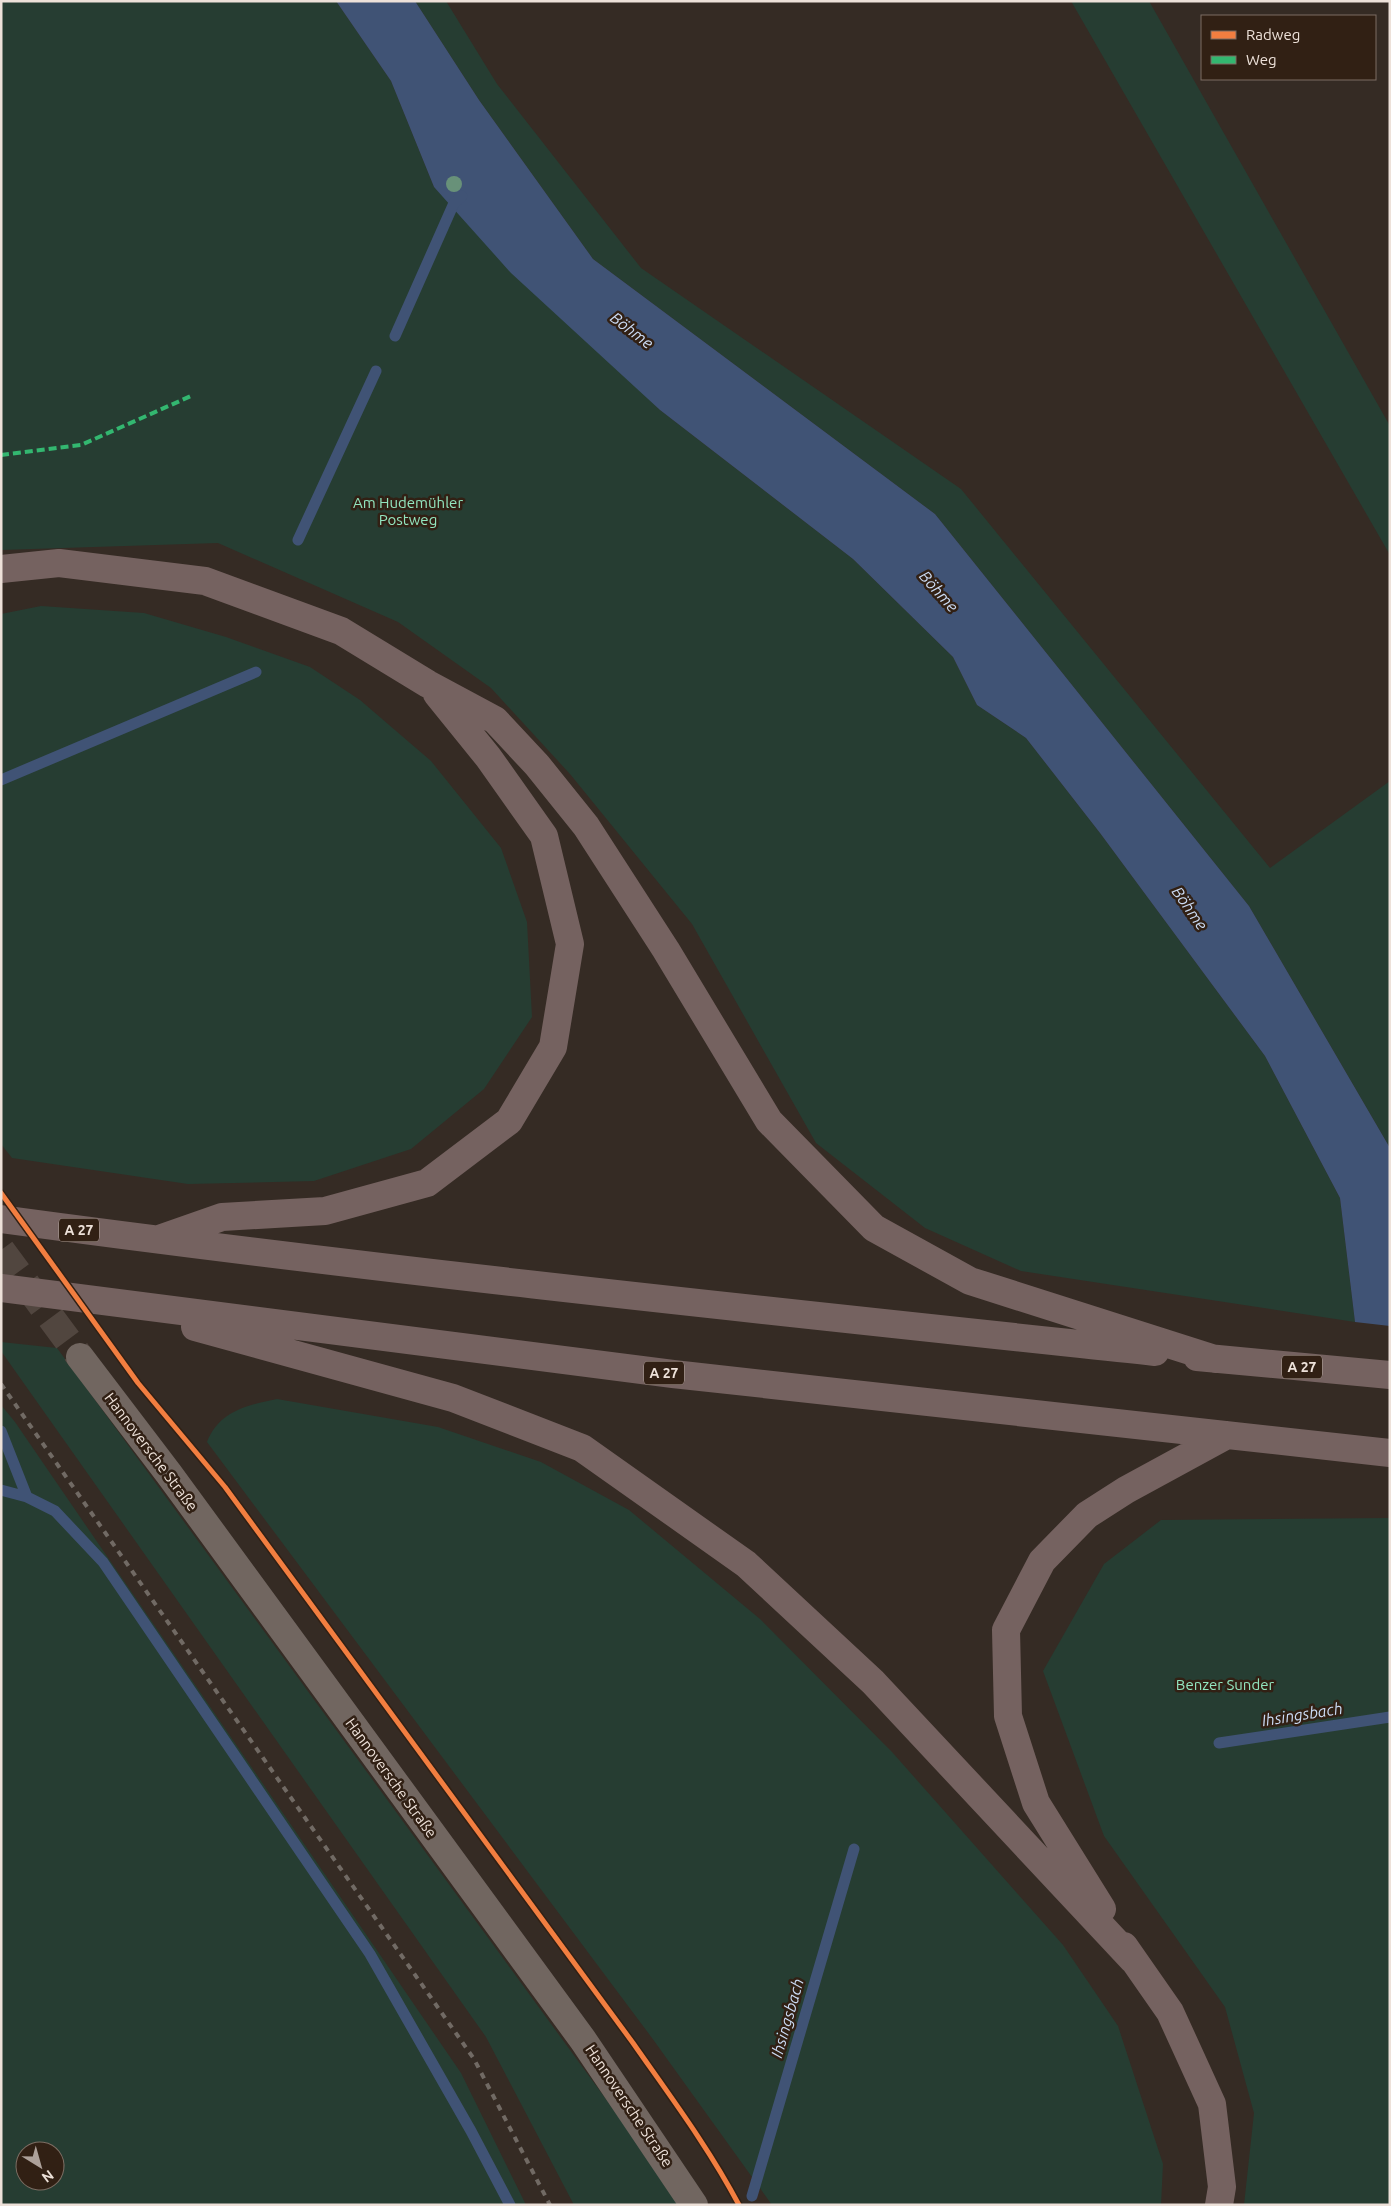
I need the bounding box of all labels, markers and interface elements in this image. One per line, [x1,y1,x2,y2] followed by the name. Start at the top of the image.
[1201,15,1376,80] legend
[1246,26,1300,43] text: Radweg
[1246,51,1277,68] text: Weg
[607,308,657,352] water label: Böhme
[353,494,463,528] park label: Am Hudemühler Postweg
[916,567,962,615] water label: Böhme
[1169,883,1211,933] water label: Böhme
[59,1218,99,1242] road number: A 27
[1282,1355,1322,1378] road number: A 27
[644,1362,684,1385] road number: A 27
[101,1389,201,1514] street label: Hannoversche Straße
[1176,1676,1274,1693] park label: Benzer Sunder
[1260,1699,1344,1729] water label: Ihsingsbach
[342,1715,440,1841] street label: Hannoversche Straße
[767,1976,807,2060] water label: Ihsingsbach
[582,2041,677,2170] street label: Hannoversche Straße
[15,2141,65,2191] north arrow
[39,2167,57,2186] text: N

